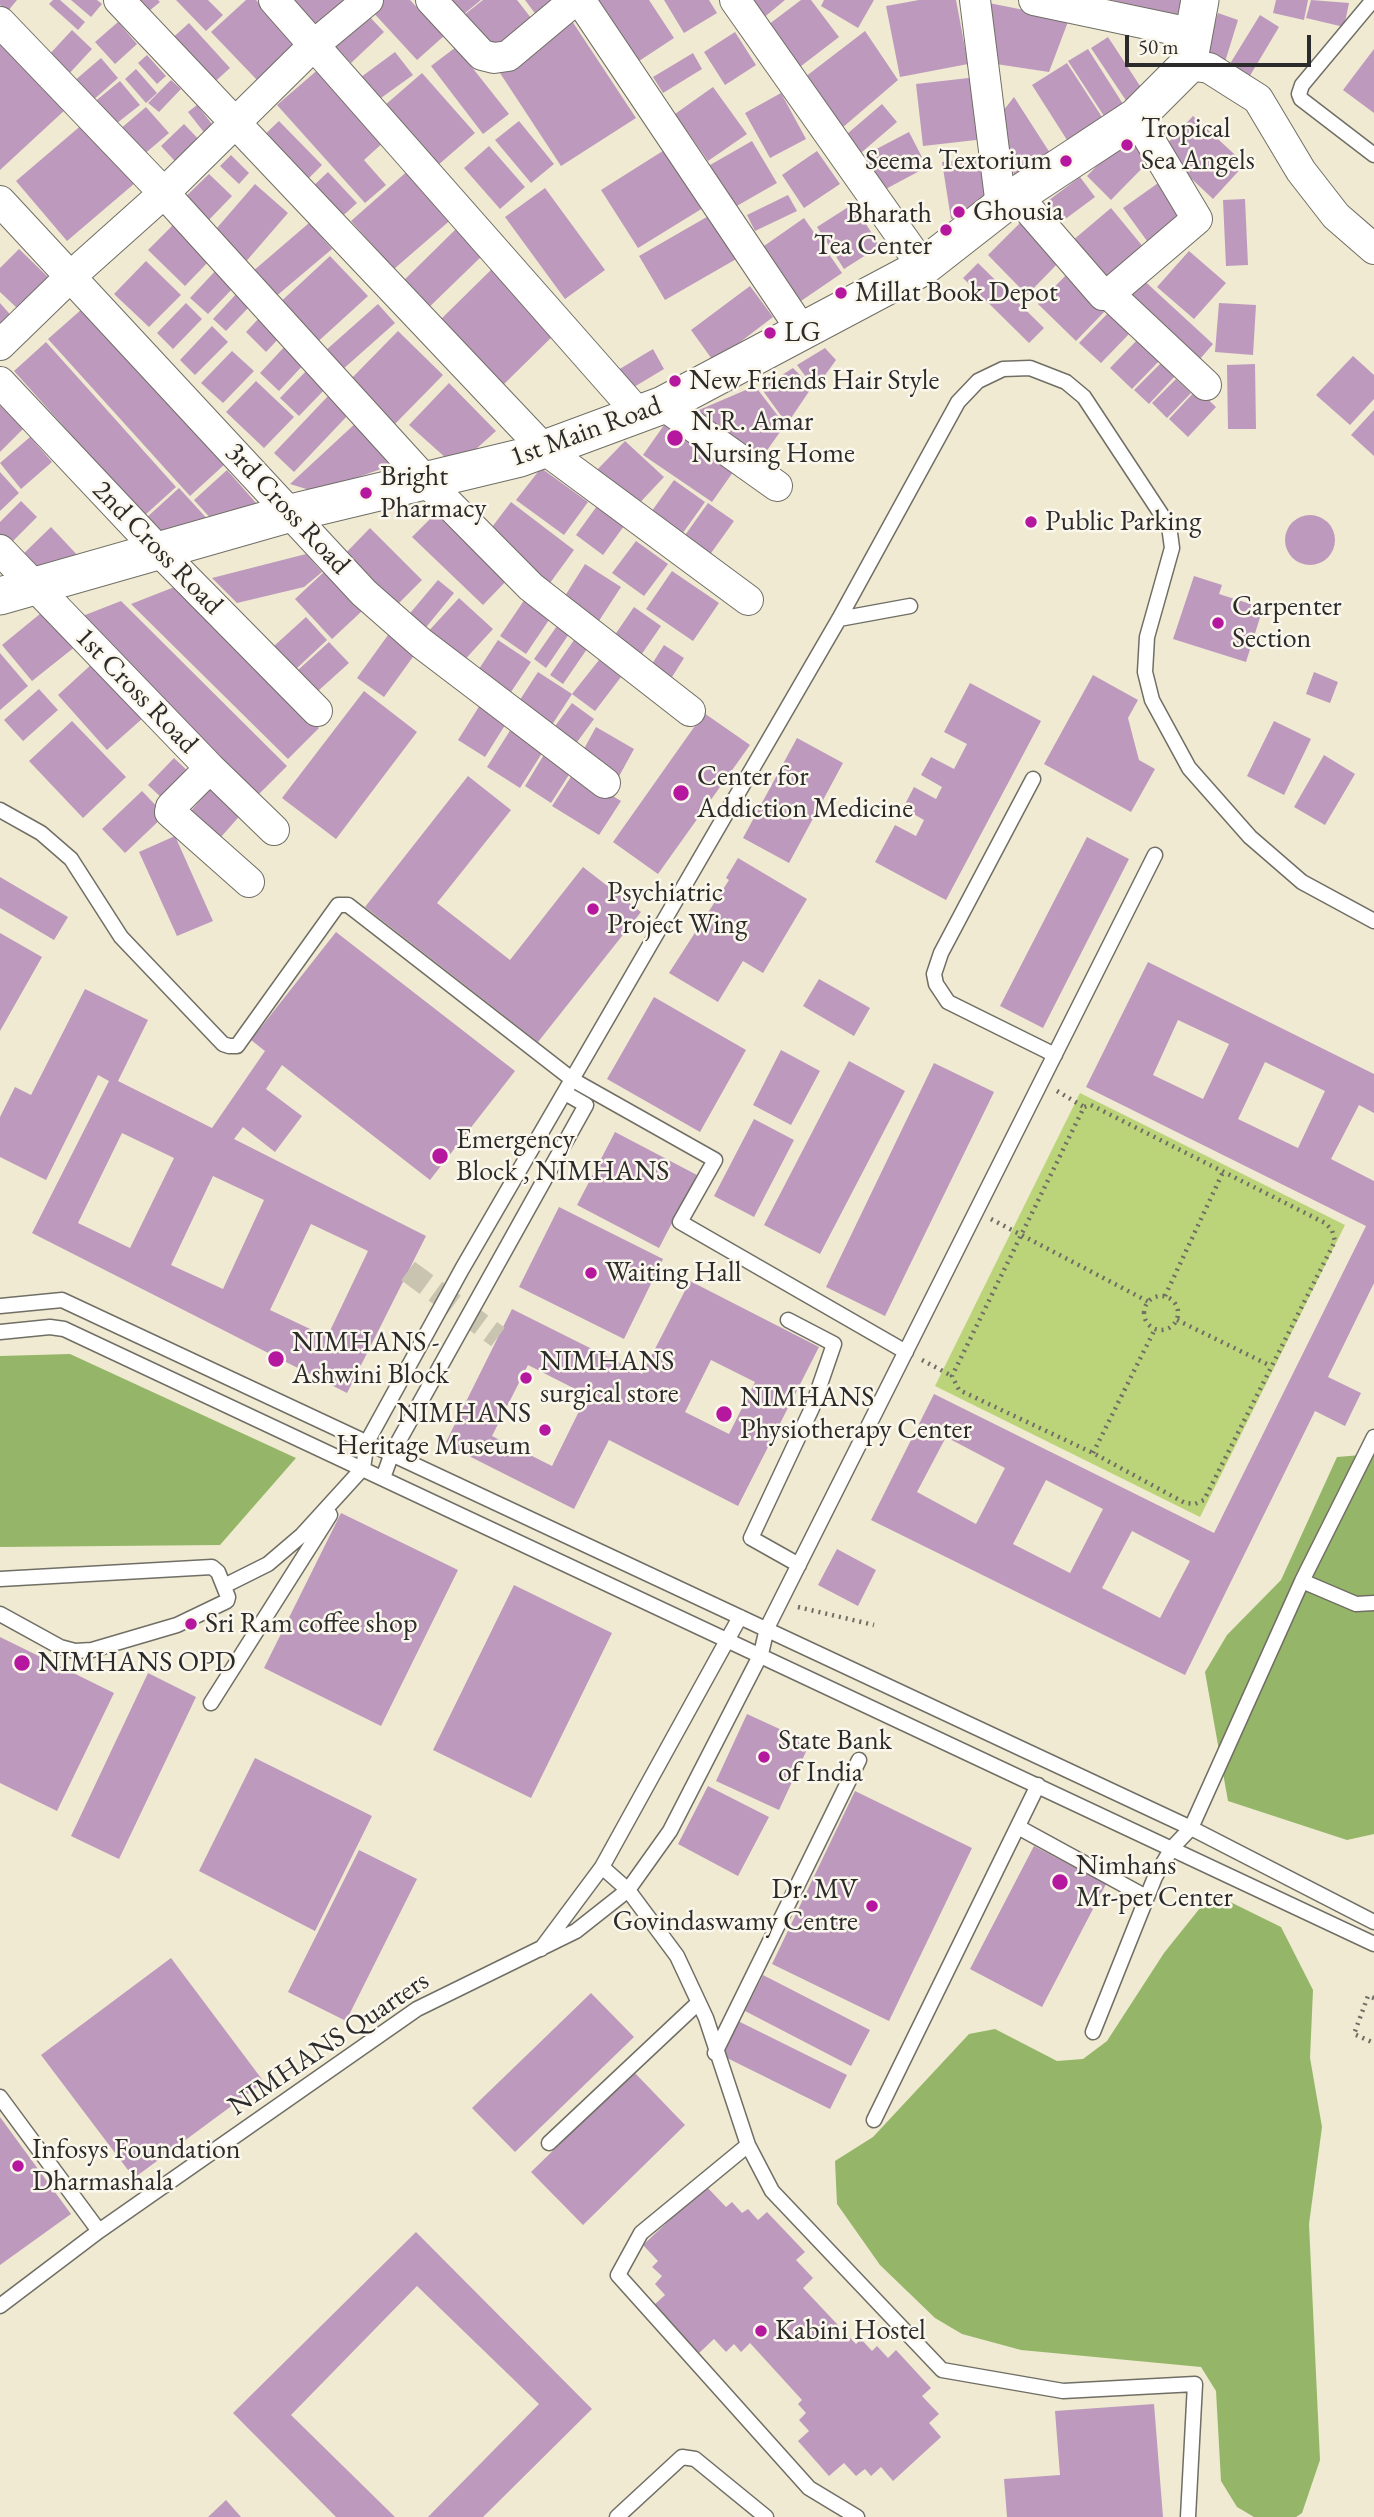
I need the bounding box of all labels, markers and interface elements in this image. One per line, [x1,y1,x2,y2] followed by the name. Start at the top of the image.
[1129,21,1314,65] scale bar
[1138,33,1179,60] text: 50 m
[1141,112,1255,178] place label: Tropical Sea Angels
[1119,137,1135,153] marker: Tropical Sea Angels
[865,144,1052,178] place label: Seema Textorium
[1058,153,1074,169] marker: Seema Textorium
[973,195,1064,229] place label: Ghousia
[814,197,932,263] place label: Bharath Tea Center
[951,204,967,220] marker: Ghousia
[938,222,954,238] marker: Bharath Tea Center
[855,276,1058,310] place label: Millat Book Depot
[833,285,849,301] marker: Millat Book Depot
[784,316,821,350] place label: LG
[762,325,778,341] marker: LG
[689,364,939,398] place label: New Friends Hair Style
[667,373,683,389] marker: New Friends Hair Style
[506,389,666,475] street label: 1st Main Road
[691,405,855,471] place label: N.R. Amar Nursing Home
[665,428,685,448] marker: N.R. Amar Nursing Home
[217,436,357,582] street label: 3rd Cross Road
[380,460,486,526] place label: Bright Pharmacy
[85,474,229,622] street label: 2nd Cross Road
[358,485,374,501] marker: Bright Pharmacy
[1045,505,1201,539] place label: Public Parking
[1023,514,1039,530] marker: Public Parking
[1232,590,1342,656] place label: Carpenter Section
[1210,615,1226,631] marker: Carpenter Section
[68,621,204,761] street label: 1st Cross Road
[697,760,913,826] place label: Center for Addiction Medicine
[671,783,691,803] marker: Center for Addiction Medicine
[607,876,747,942] place label: Psychiatric Project Wing
[585,901,601,917] marker: Psychiatric Project Wing
[456,1123,669,1189] place label: Emergency Block , NIMHANS
[430,1146,450,1166] marker: Emergency Block , NIMHANS
[605,1256,741,1290] place label: Waiting Hall
[583,1265,599,1281] marker: Waiting Hall
[292,1326,449,1392] place label: NIMHANS - Ashwini Block
[540,1345,679,1411] place label: NIMHANS surgical store
[266,1349,286,1369] marker: NIMHANS - Ashwini Block
[518,1370,534,1386] marker: NIMHANS surgical store
[740,1381,972,1447] place label: NIMHANS Physiotherapy Center
[336,1397,531,1463] place label: NIMHANS Heritage Museum
[714,1404,734,1424] marker: NIMHANS Physiotherapy Center
[537,1422,553,1438] marker: NIMHANS Heritage Museum
[205,1607,417,1641] place label: Sri Ram coffee shop
[183,1616,199,1632] marker: Sri Ram coffee shop
[38,1646,236,1680] place label: NIMHANS OPD
[12,1653,32,1673] marker: NIMHANS OPD
[778,1724,892,1790] place label: State Bank of India
[756,1749,772,1765] marker: State Bank of India
[1076,1849,1233,1915] place label: Nimhans Mr-pet Center
[1050,1872,1070,1892] marker: Nimhans Mr-pet Center
[613,1873,858,1939] place label: Dr. MV Govindaswamy Centre
[864,1898,880,1914] marker: Dr. MV Govindaswamy Centre
[222,1964,436,2124] street label: NIMHANS Quarters
[32,2133,241,2199] place label: Infosys Foundation Dharmashala
[10,2158,26,2174] marker: Infosys Foundation Dharmashala
[775,2314,926,2348] place label: Kabini Hostel
[753,2323,769,2339] marker: Kabini Hostel

